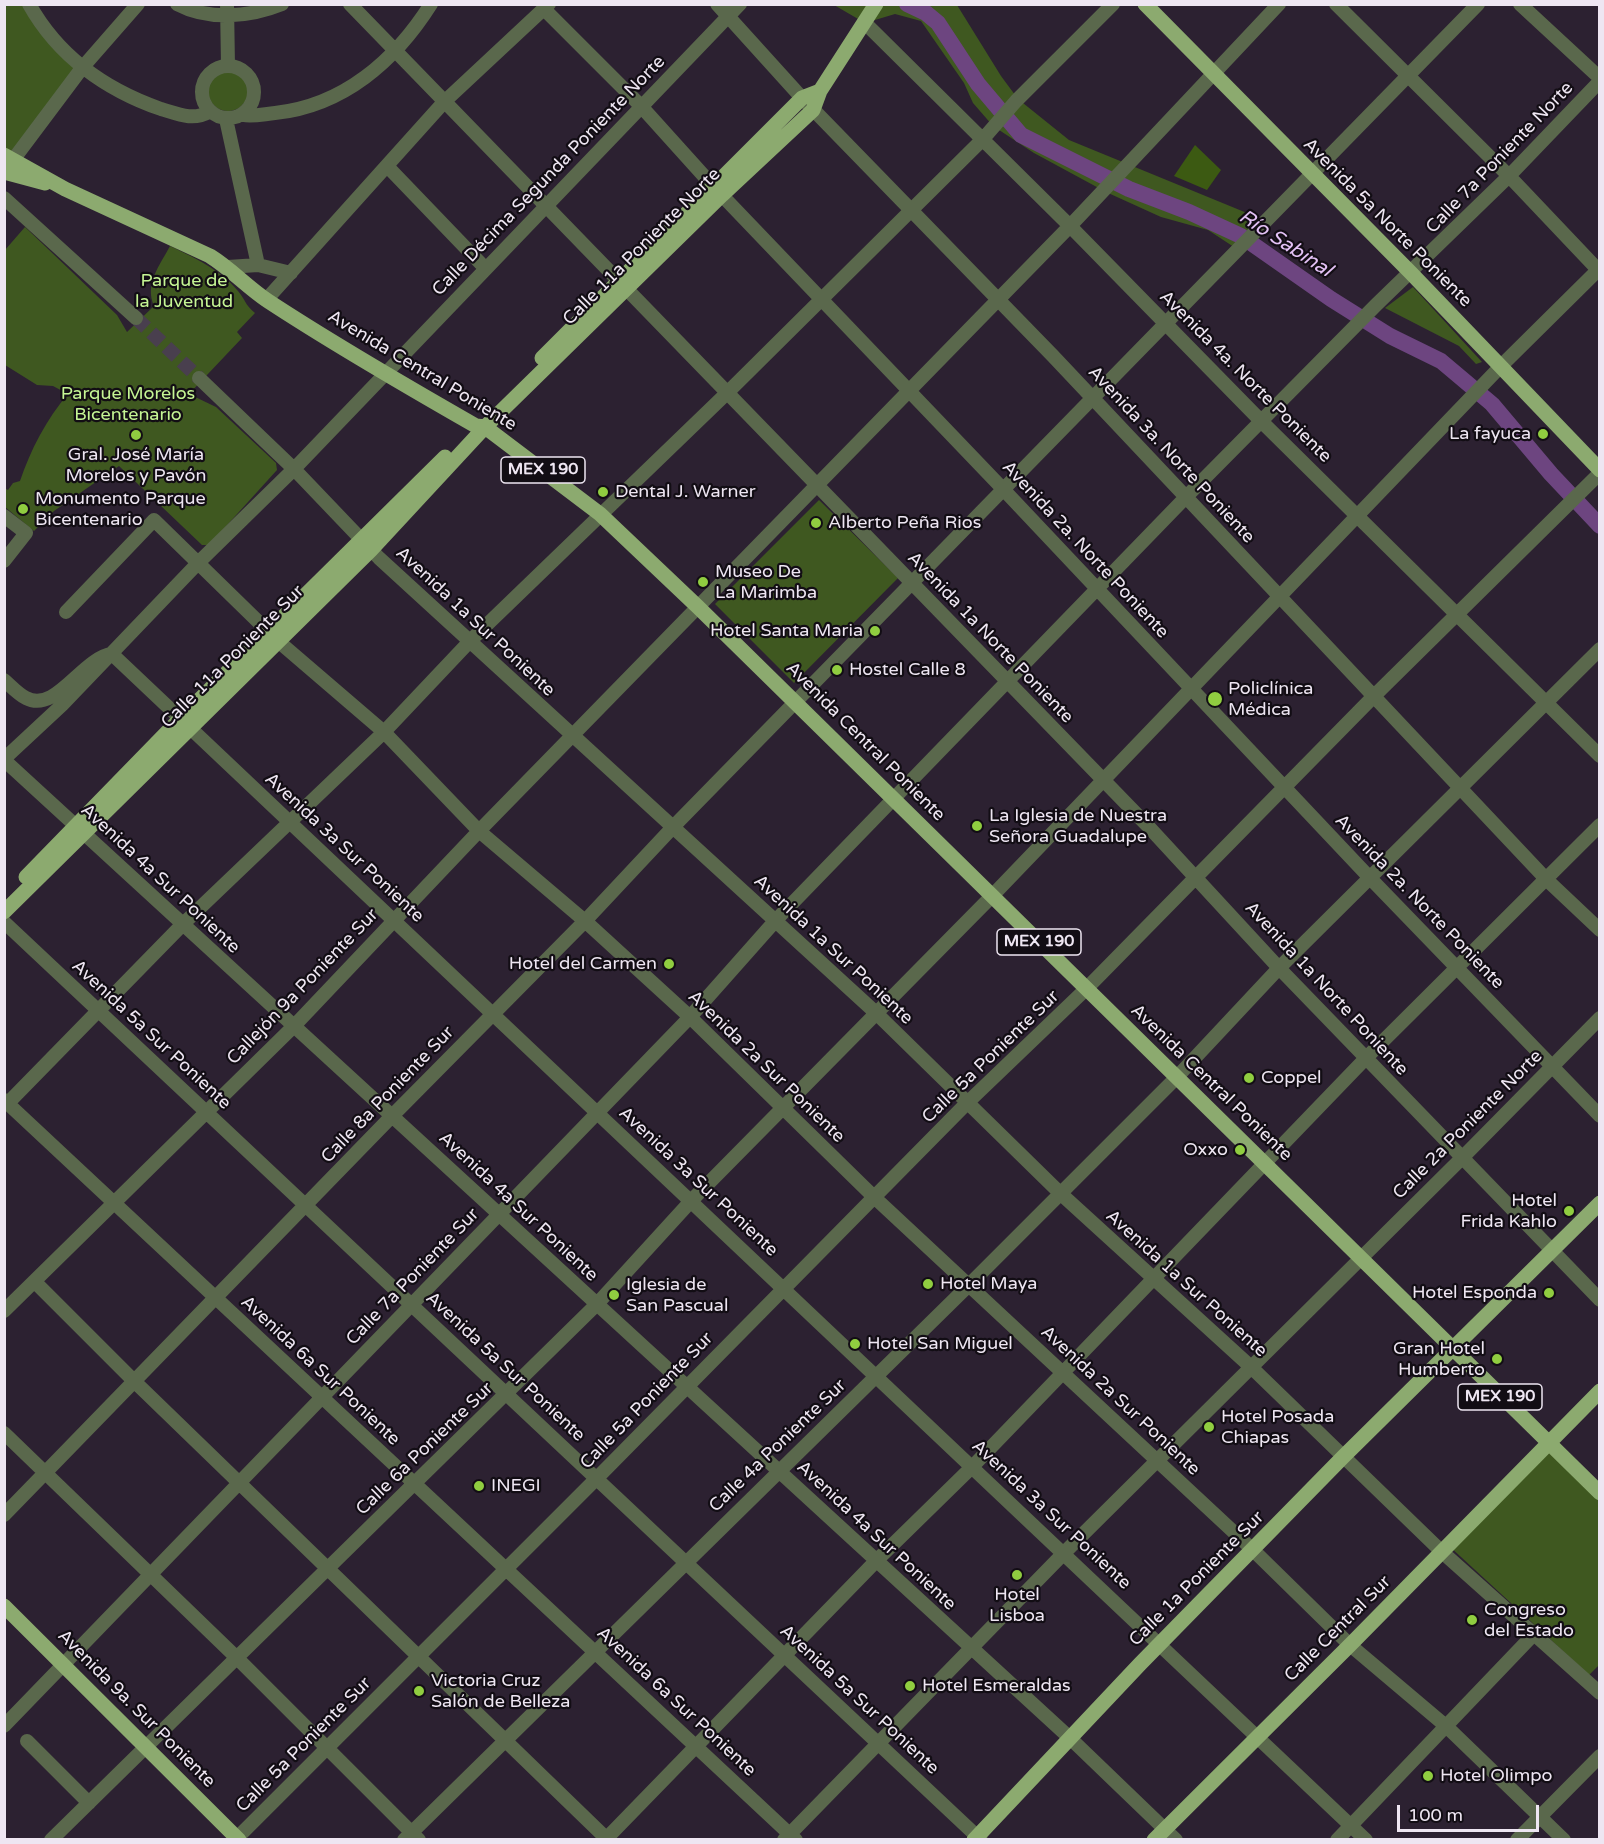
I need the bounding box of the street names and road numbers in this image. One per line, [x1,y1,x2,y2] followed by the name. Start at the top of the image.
[428,51,670,301] street label: Calle Décima Segunda Poniente Norte
[1422,78,1578,238] street label: Calle 7a Poniente Norte
[1298,134,1476,312] street label: Avenida 5a Norte Poniente
[559,164,725,330] street label: Calle 11a Poniente Norte
[1154,286,1336,468] street label: Avenida 4a. Norte Poniente
[324,306,520,436] street label: Avenida Central Poniente
[1083,362,1259,548] street label: Avenida 3a. Norte Poniente
[501,457,585,483] road number: MEX 190
[997,457,1173,643] street label: Avenida 2a. Norte Poniente
[391,543,559,701] street label: Avenida 1a Sur Poniente
[902,548,1078,728] street label: Avenida 1a Norte Poniente
[157,581,309,733] street label: Calle 11a Poniente Sur
[781,658,949,826] street label: Avenida Central Poniente
[260,769,428,927] street label: Avenida 3a Sur Poniente
[76,800,244,958] street label: Avenida 4a Sur Poniente
[1330,810,1508,994] street label: Avenida 2a. Norte Poniente
[749,871,917,1029] street label: Avenida 1a Sur Poniente
[1240,898,1412,1080] street label: Avenida 1a Norte Poniente
[223,904,383,1070] street label: Callejón 9a Poniente Sur
[997,929,1081,955] road number: MEX 190
[67,956,235,1114] street label: Avenida 5a Sur Poniente
[683,986,849,1148] street label: Avenida 2a Sur Poniente
[918,986,1064,1128] street label: Calle 5a Poniente Sur
[1126,1000,1296,1166] street label: Avenida Central Poniente
[317,1022,459,1168] street label: Calle 8a Poniente Sur
[1389,1046,1547,1204] street label: Calle 2a Poniente Norte
[614,1103,782,1261] street label: Avenida 3a Sur Poniente
[434,1128,602,1286] street label: Avenida 4a Sur Poniente
[342,1204,484,1350] street label: Calle 7a Poniente Sur
[1101,1206,1271,1362] street label: Avenida 1a Sur Poniente
[421,1288,589,1446] street label: Avenida 5a Sur Poniente
[236,1292,404,1450] street label: Avenida 6a Sur Poniente
[1036,1322,1204,1480] street label: Avenida 2a Sur Poniente
[576,1328,718,1474] street label: Calle 5a Poniente Sur
[705,1375,851,1517] street label: Calle 4a Poniente Sur
[352,1378,498,1520] street label: Calle 6a Poniente Sur
[1458,1384,1542,1410] road number: MEX 190
[967,1436,1135,1594] street label: Avenida 3a Sur Poniente
[792,1457,960,1615] street label: Avenida 4a Sur Poniente
[1125,1507,1269,1651] street label: Calle 1a Poniente Sur
[1280,1571,1396,1687] street label: Calle Central Sur
[775,1621,943,1779] street label: Avenida 5a Sur Poniente
[592,1623,760,1781] street label: Avenida 6a Sur Poniente
[53,1626,219,1792] street label: Avenida 9a. Sur Poniente
[232,1673,376,1817] street label: Calle 5a Poniente Sur

